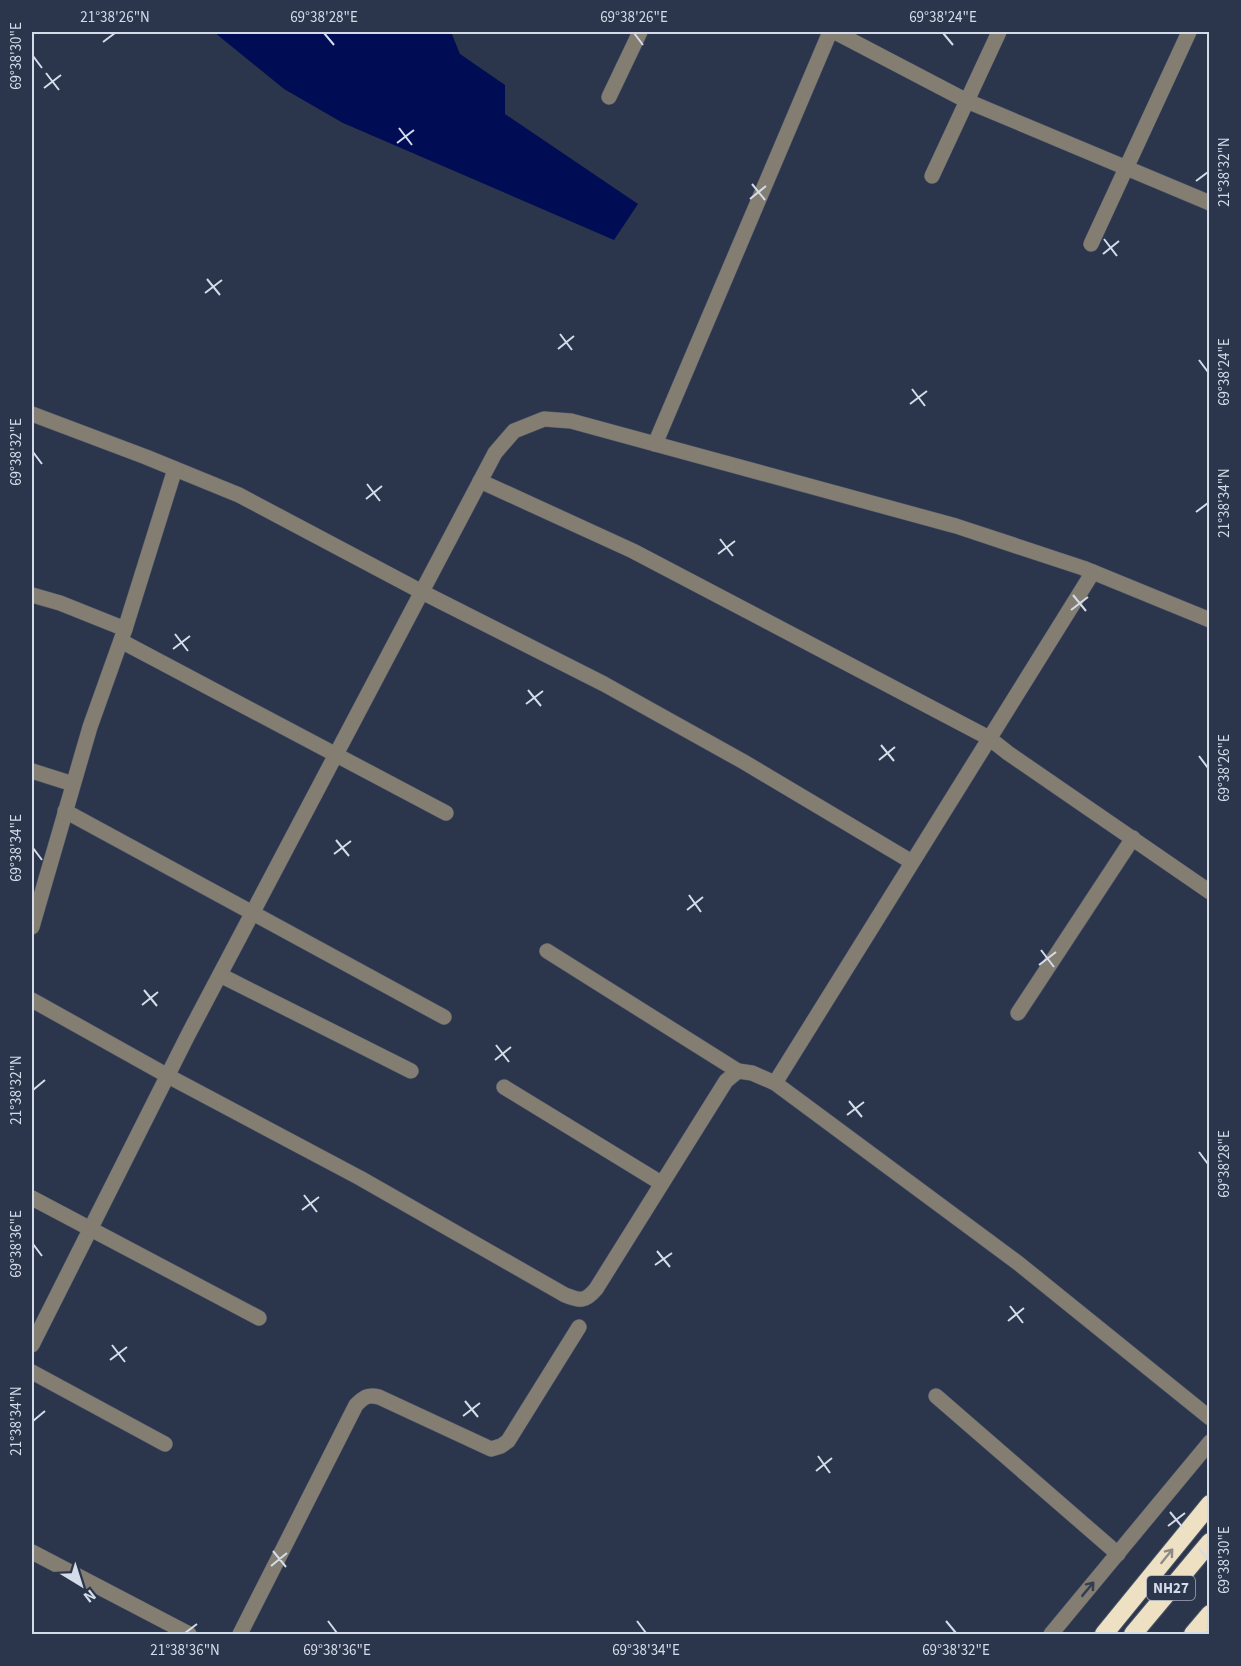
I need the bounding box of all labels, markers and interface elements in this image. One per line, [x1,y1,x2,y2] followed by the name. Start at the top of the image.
[80,7,150,28] text: 21°38'26"N
[290,7,358,28] text: 69°38'28"E
[600,7,668,28] text: 69°38'26"E
[909,7,977,28] text: 69°38'24"E
[6,22,27,90] text: 69°38'30"E
[1214,137,1235,207] text: 21°38'32"N
[1214,338,1235,406] text: 69°38'24"E
[6,418,27,486] text: 69°38'32"E
[1214,468,1235,538] text: 21°38'34"N
[1214,734,1235,802] text: 69°38'26"E
[6,814,27,882] text: 69°38'34"E
[6,1055,27,1125] text: 21°38'32"N
[1214,1130,1235,1198] text: 69°38'28"E
[6,1210,27,1278] text: 69°38'36"E
[6,1386,27,1456] text: 21°38'34"N
[1214,1526,1235,1594] text: 69°38'30"E
[1161,1548,1174,1564] one-way arrow
[51,1555,111,1615] north arrow
[1147,1576,1195,1600] road number: NH27
[1082,1581,1095,1597] one-way arrow
[79,1584,101,1608] text: N
[150,1640,220,1661] text: 21°38'36"N
[303,1640,371,1661] text: 69°38'36"E
[612,1640,680,1661] text: 69°38'34"E
[922,1640,990,1661] text: 69°38'32"E

